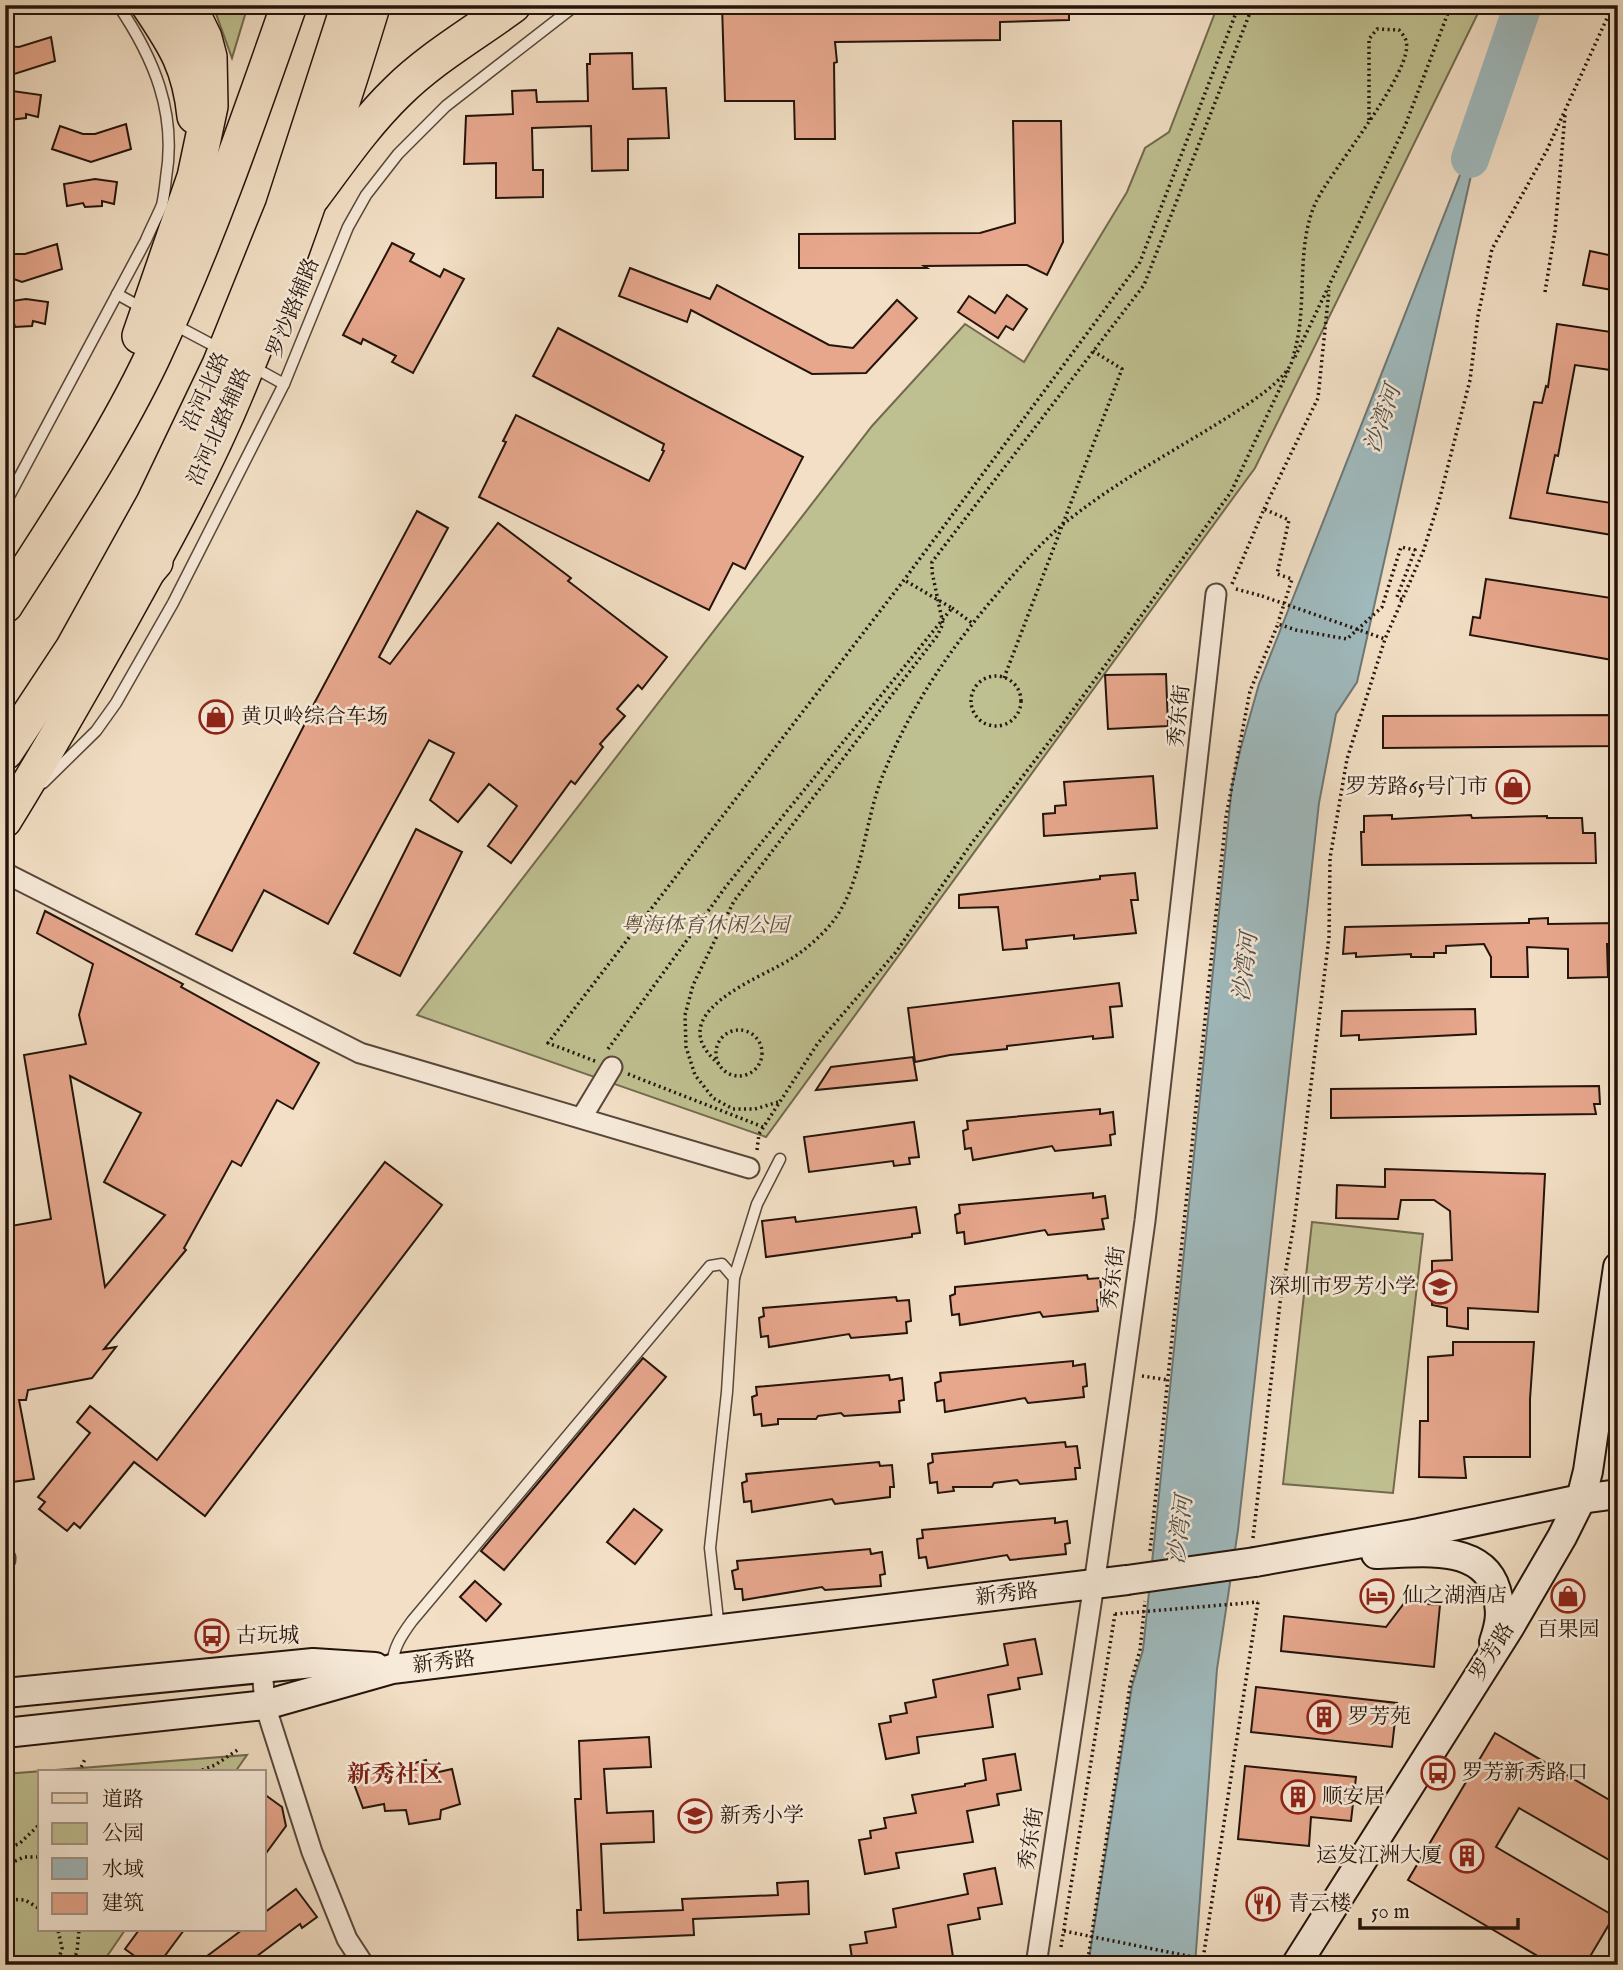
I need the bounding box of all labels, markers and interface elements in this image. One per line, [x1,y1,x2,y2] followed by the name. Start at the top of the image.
[262,254,326,362] street label: 罗沙路辅路
[176,348,236,436] street label: 沿河北路
[182,364,258,490] street label: 沿河北路辅路
[1358,378,1409,456] water label: 沙湾河
[1163,683,1197,749] street label: 秀东街
[197,698,235,736] shop icon: 黄贝岭综合车场
[241,704,388,731] place label: 黄贝岭综合车场
[1494,768,1532,806] shop icon: 罗芳路65号门市
[1346,774,1488,801] place label: 罗芳路65号门市
[621,913,792,940] park label: 粤海体育休闲公园
[1227,927,1265,1003] water label: 沙湾河
[1096,1245,1132,1311] street label: 秀东街
[1421,1268,1459,1306] school or university icon: 深圳市罗芳小学
[1269,1274,1416,1301] place label: 深圳市罗芳小学
[1162,1490,1200,1566] water label: 沙湾河
[1358,1577,1396,1615] hotel icon: 仙之湖酒店
[1549,1577,1587,1615] shop icon: 百果园
[974,1578,1040,1612] street label: 新秀路
[1402,1583,1507,1610] place label: 仙之湖酒店
[193,1617,231,1655] bus stop icon: 古玩城
[1537,1617,1600,1644] place label: 百果园
[1465,1618,1521,1686] street label: 罗芳路
[236,1623,299,1650] place label: 古玩城
[411,1646,477,1680] street label: 新秀路
[1305,1698,1343,1736] building icon: 罗芳苑
[1348,1704,1411,1731] place label: 罗芳苑
[1419,1754,1457,1792] bus stop icon: 罗芳新秀路口
[347,1760,443,1791] district label: 新秀社区
[1462,1760,1588,1787] place label: 罗芳新秀路口
[38,1770,266,1932] legend
[1279,1778,1317,1816] building icon: 顺安居
[1322,1784,1385,1811] place label: 顺安居
[102,1787,144,1814] text: 道路
[676,1797,714,1835] school or university icon: 新秀小学
[720,1803,804,1830] place label: 新秀小学
[1014,1806,1050,1872] street label: 秀东街
[102,1821,144,1848] text: 公园
[1448,1837,1486,1875] building icon: 运发江洲大厦
[1316,1843,1442,1870] place label: 运发江洲大厦
[102,1857,144,1884] text: 水域
[1244,1885,1282,1923] restaurant icon: 青云楼
[1360,1886,1518,1930] scale bar
[102,1891,144,1918] text: 建筑
[1288,1891,1351,1918] place label: 青云楼
[1371,1899,1410,1926] text: 50 m

